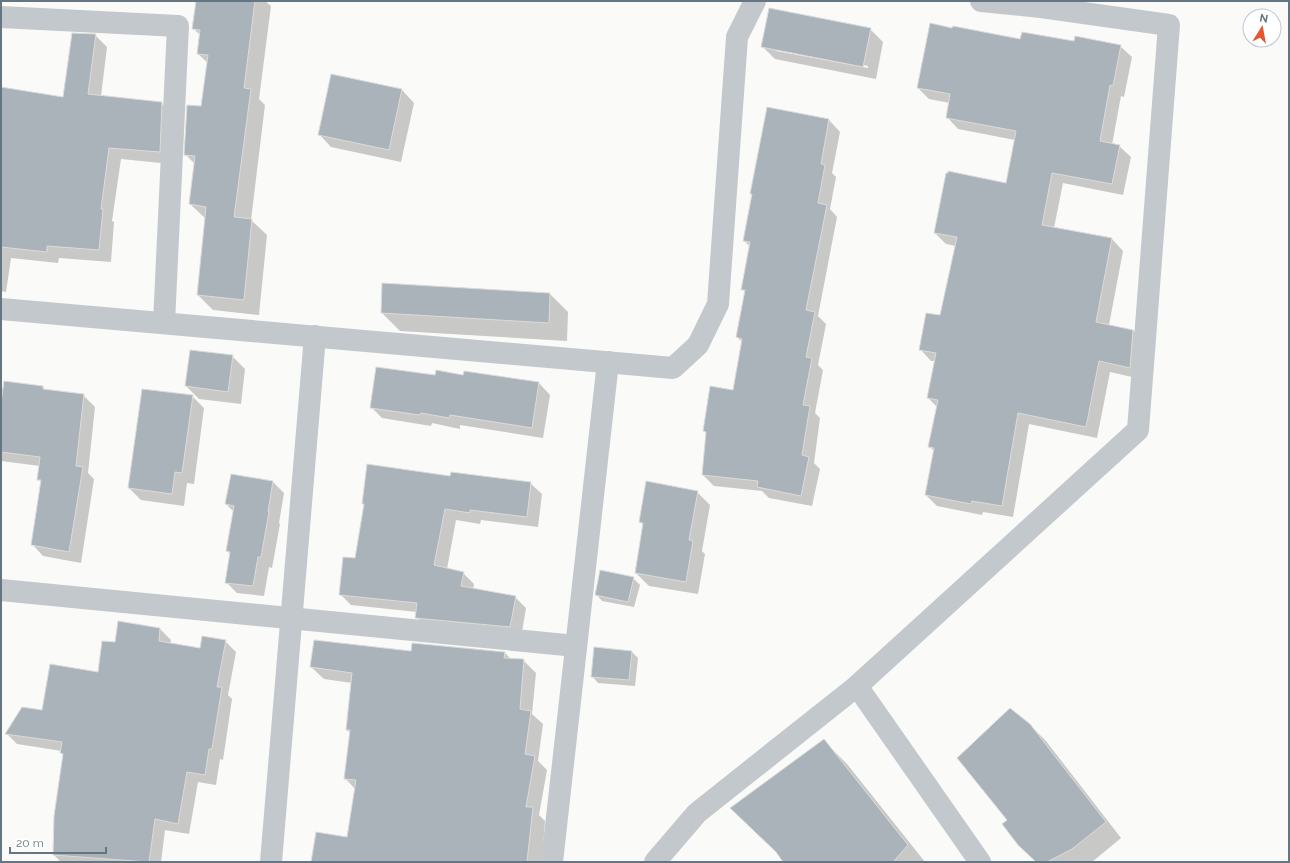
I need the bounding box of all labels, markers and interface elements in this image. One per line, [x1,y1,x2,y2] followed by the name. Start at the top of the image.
[1242,8,1282,48] north arrow
[1258,11,1269,26] text: N
[10,829,106,855] scale bar
[16,836,44,850] text: 20 m

